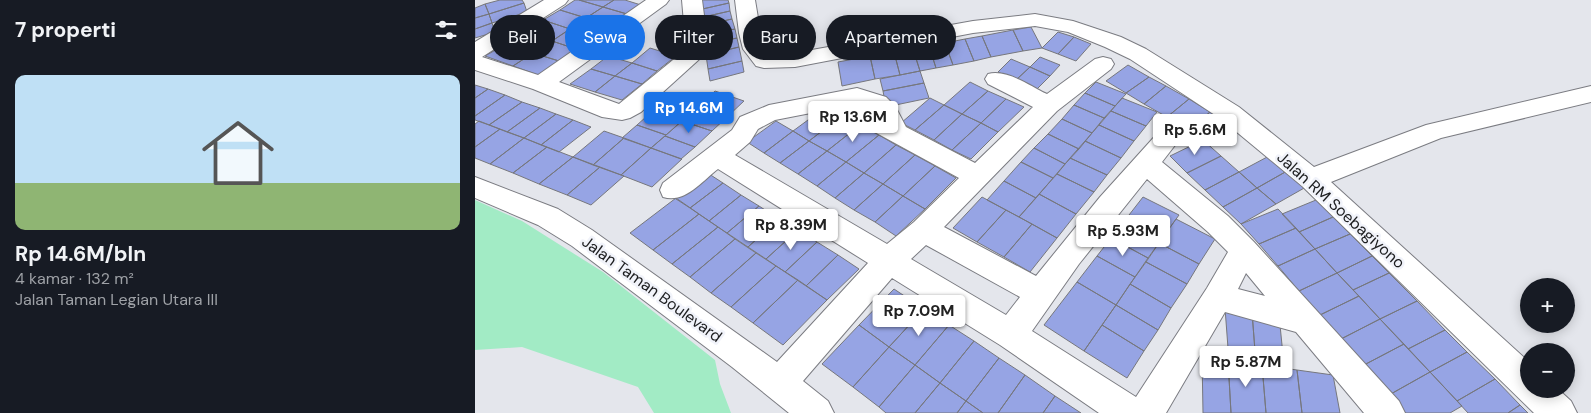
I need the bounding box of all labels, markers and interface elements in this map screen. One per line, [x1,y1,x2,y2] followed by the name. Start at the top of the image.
[490,15,555,60] chip: Beli
[565,15,645,60] chip: Sewa
[655,15,733,60] chip: Filter
[743,15,816,60] chip: Baru
[826,15,956,60] chip: Apartemen
[15,16,116,44] text: 7 properti
[432,16,460,44] icon: filters
[637,92,741,134] pin: Rp 14.6M
[655,97,723,118] text: Rp 14.6M
[801,100,905,143] pin: Rp 13.6M
[819,106,887,127] text: Rp 13.6M
[193,108,283,198] icon: home
[1149,114,1241,156] pin: Rp 5.6M
[1164,119,1226,140] text: Rp 5.6M
[1273,147,1409,273] street label: Jalan RM Soebagiyono
[739,208,843,251] pin: Rp 8.39M
[755,214,827,235] text: Rp 8.39M
[1071,214,1175,257] pin: Rp 5.93M
[1087,220,1159,241] text: Rp 5.93M
[578,231,726,347] street label: Jalan Taman Boulevard
[15,240,146,268] text: Rp 14.6M/bln
[15,268,134,289] text: 4 kamar · 132 m²
[1520,278,1575,398] map controls
[1520,278,1575,333] button: +
[15,289,218,310] text: Jalan Taman Legian Utara III
[867,294,971,337] pin: Rp 7.09M
[884,300,954,321] text: Rp 7.09M
[1520,343,1575,398] button: −
[1194,346,1298,388] pin: Rp 5.87M
[1210,351,1282,372] text: Rp 5.87M

